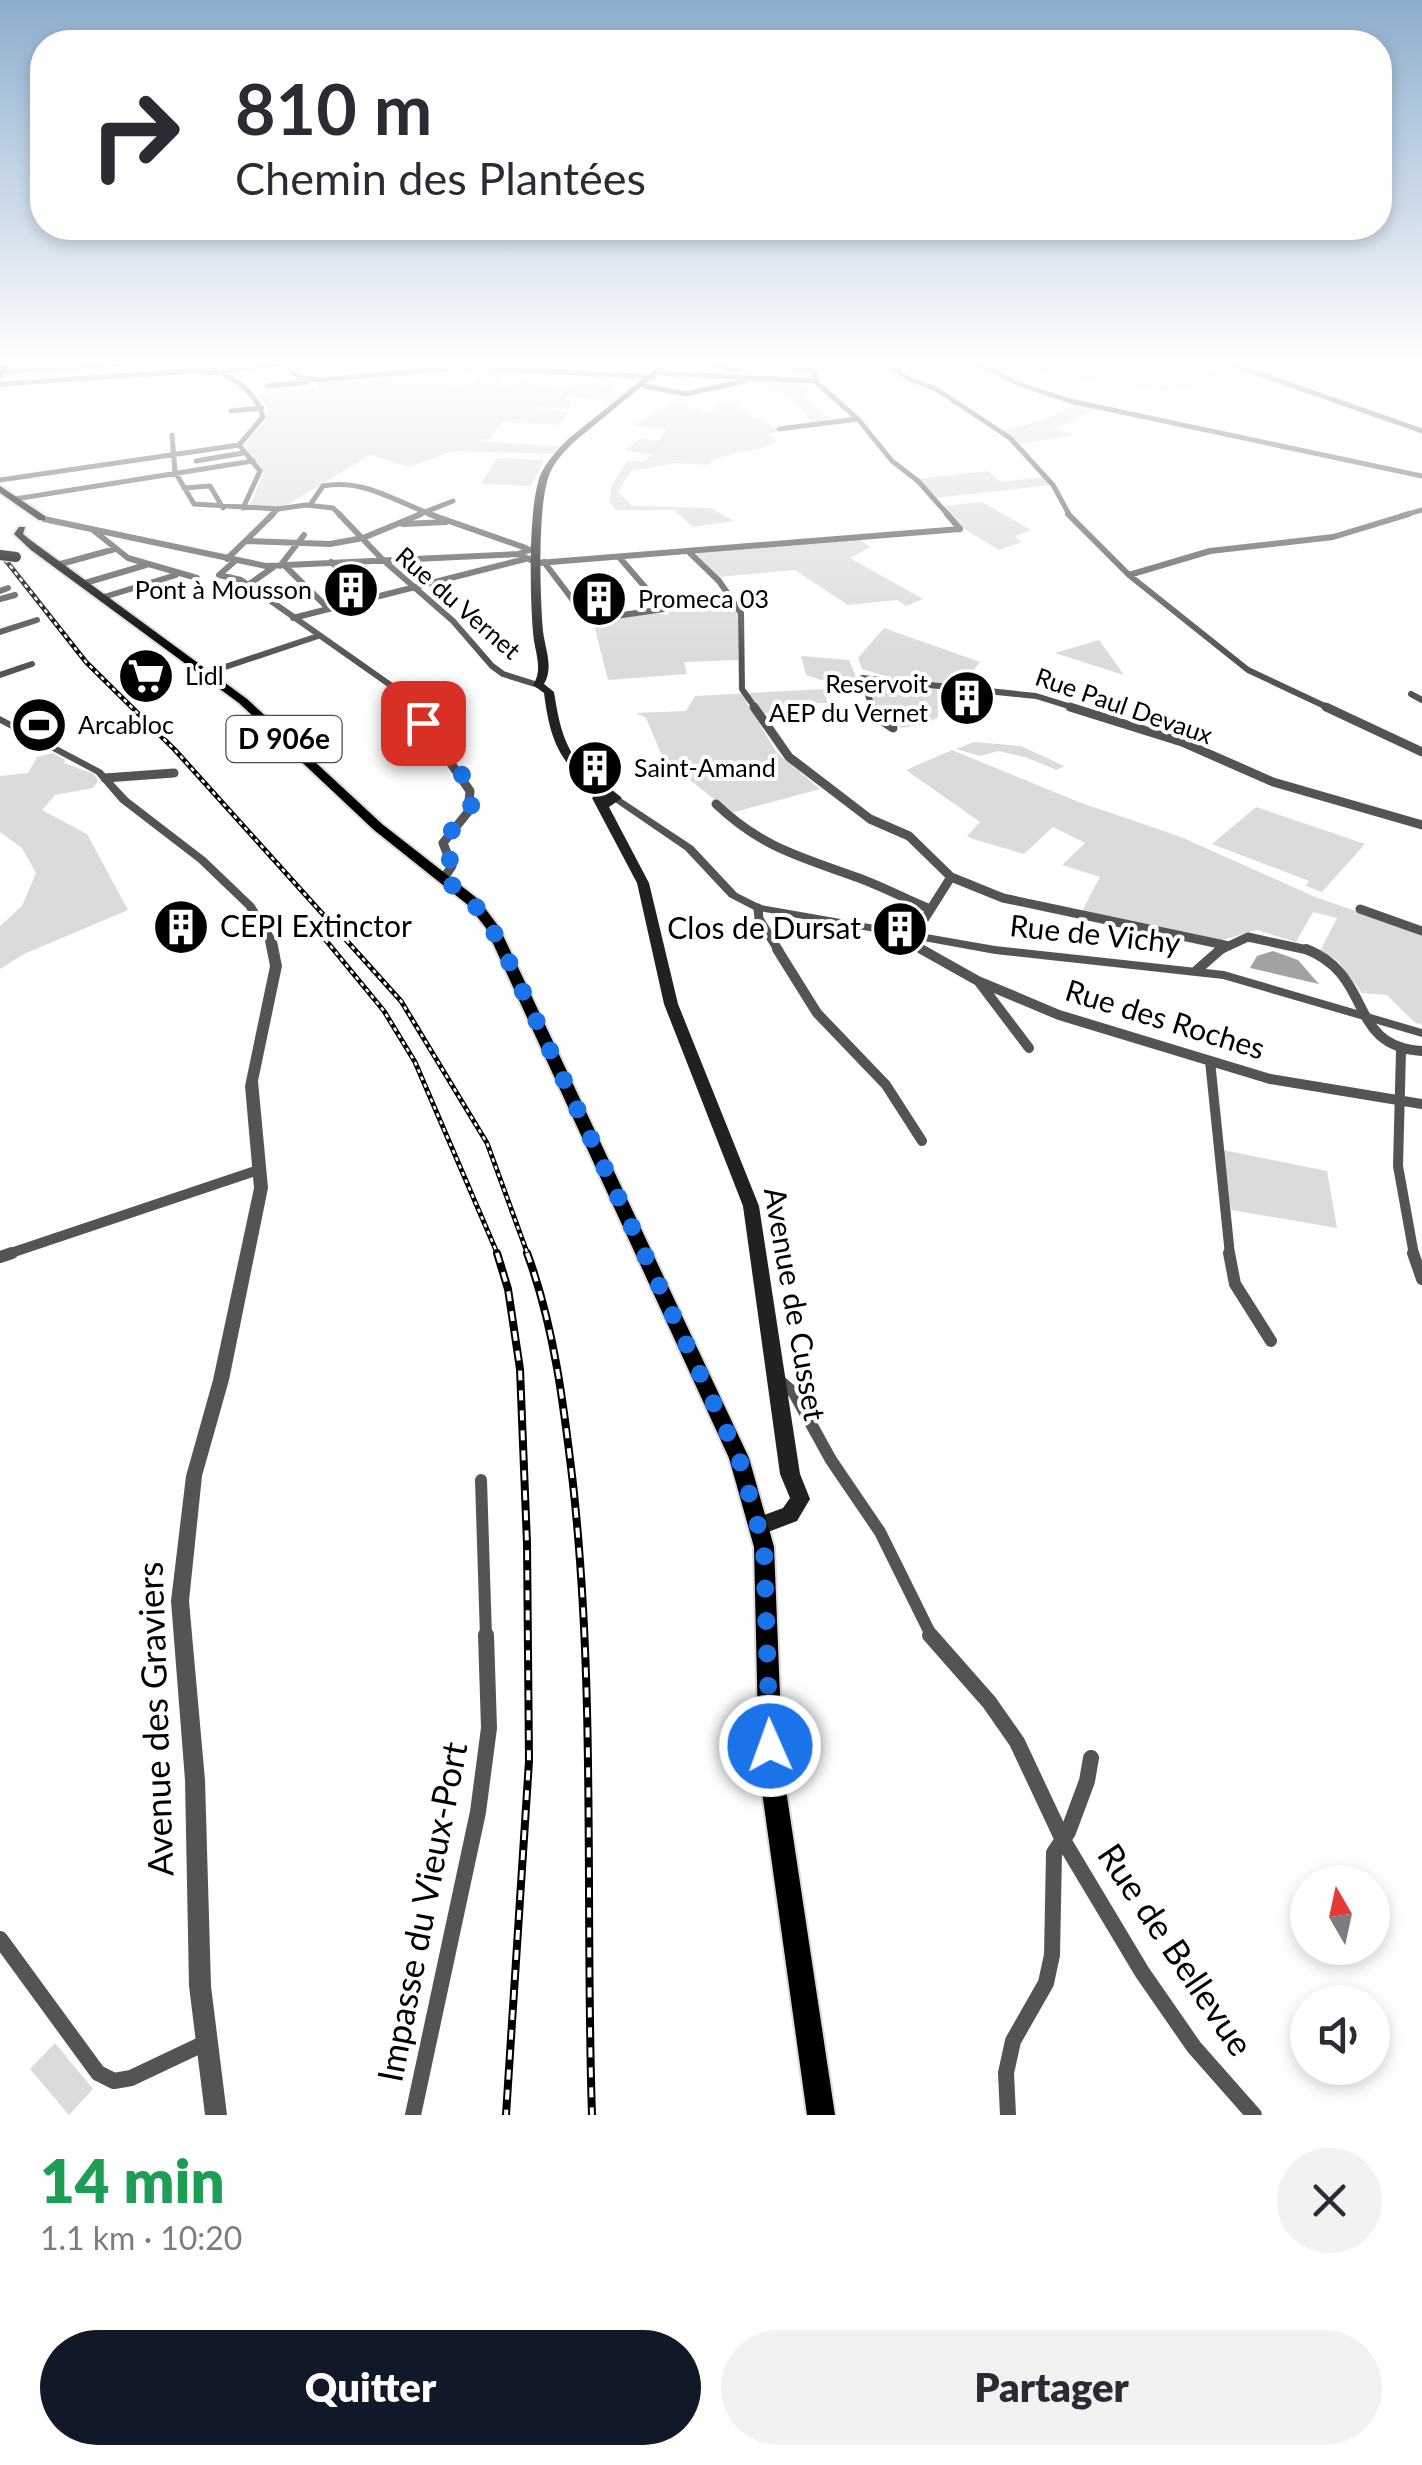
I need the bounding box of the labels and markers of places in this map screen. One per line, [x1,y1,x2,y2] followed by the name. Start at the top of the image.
[321,560,381,620] building icon: Pont à Mousson
[569,569,629,629] building icon: Promeca 03
[135,574,312,604] place label: Pont à Mousson
[638,583,769,613] place label: Promeca 03
[116,646,176,706] supermarket icon: Lidl
[185,660,224,690] place label: Lidl
[769,668,928,727] place label: Reservoit AEP du Vernet
[937,668,997,728] building icon: Reservoit AEP du Vernet
[381,681,466,766] pin
[9,695,69,755] sports icon: Arcabloc
[78,709,174,739] place label: Arcabloc
[565,738,625,798] building icon: Saint-Amand
[634,752,776,782] place label: Saint-Amand
[151,897,211,957] building icon: CEPI Extinctor
[870,899,930,959] building icon: Clos de Dursat
[220,907,412,943] place label: CEPI Extinctor
[667,909,861,945] place label: Clos de Dursat

